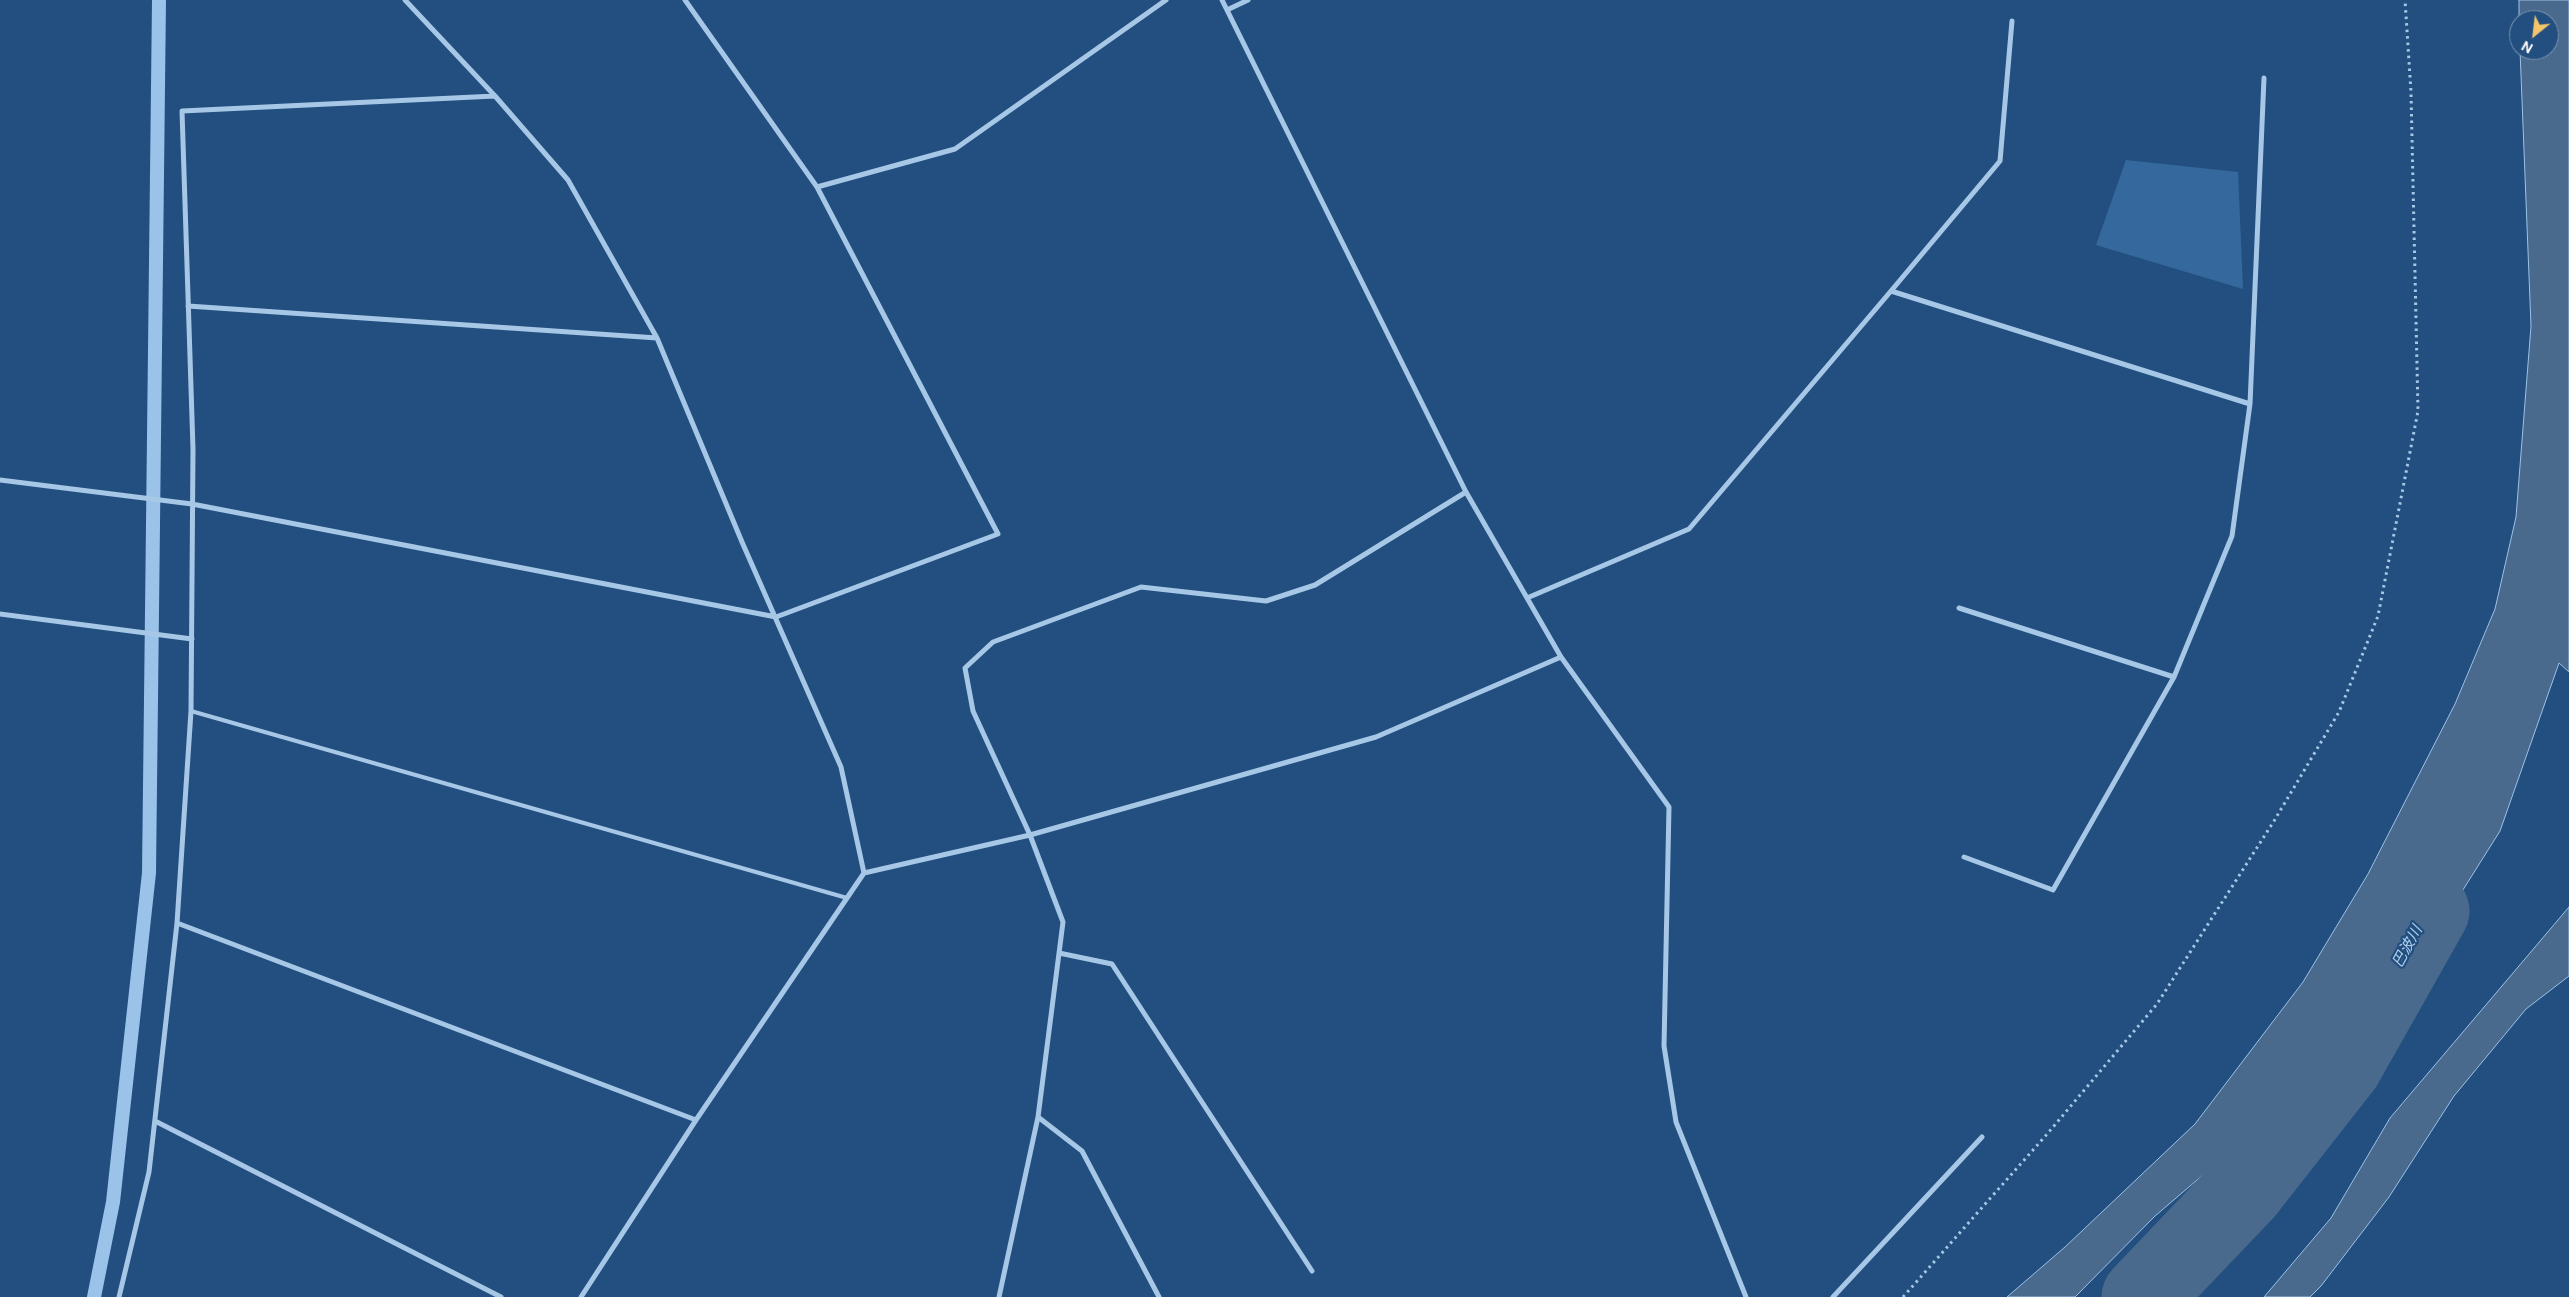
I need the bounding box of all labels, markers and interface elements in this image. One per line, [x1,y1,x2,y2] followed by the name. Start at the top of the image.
[2509,10,2559,60] north arrow
[2518,37,2536,58] text: N
[2389,923,2427,971] water label: 巴波川

